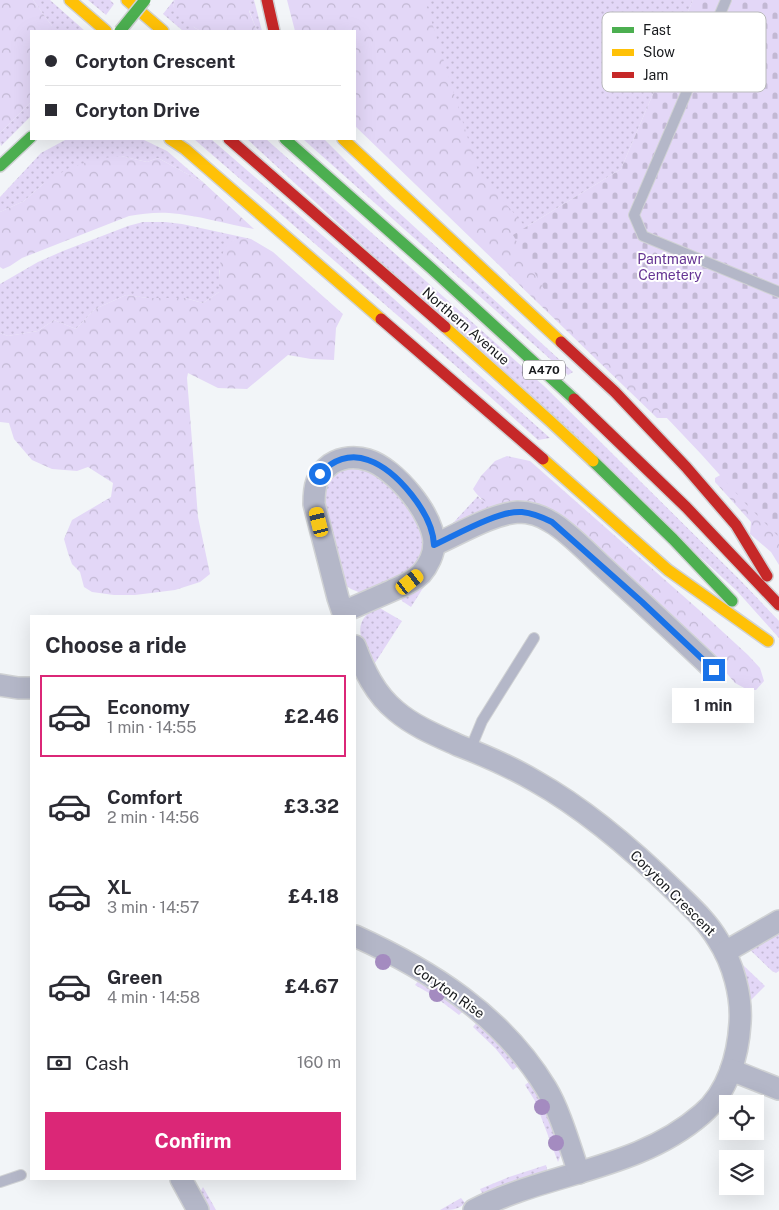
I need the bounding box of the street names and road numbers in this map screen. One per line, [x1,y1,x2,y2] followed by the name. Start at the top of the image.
[419,284,513,368] street label: Northern Avenue
[523,360,565,380] road number: A470
[627,847,719,939] street label: Coryton Crescent
[410,961,488,1021] street label: Coryton Rise

